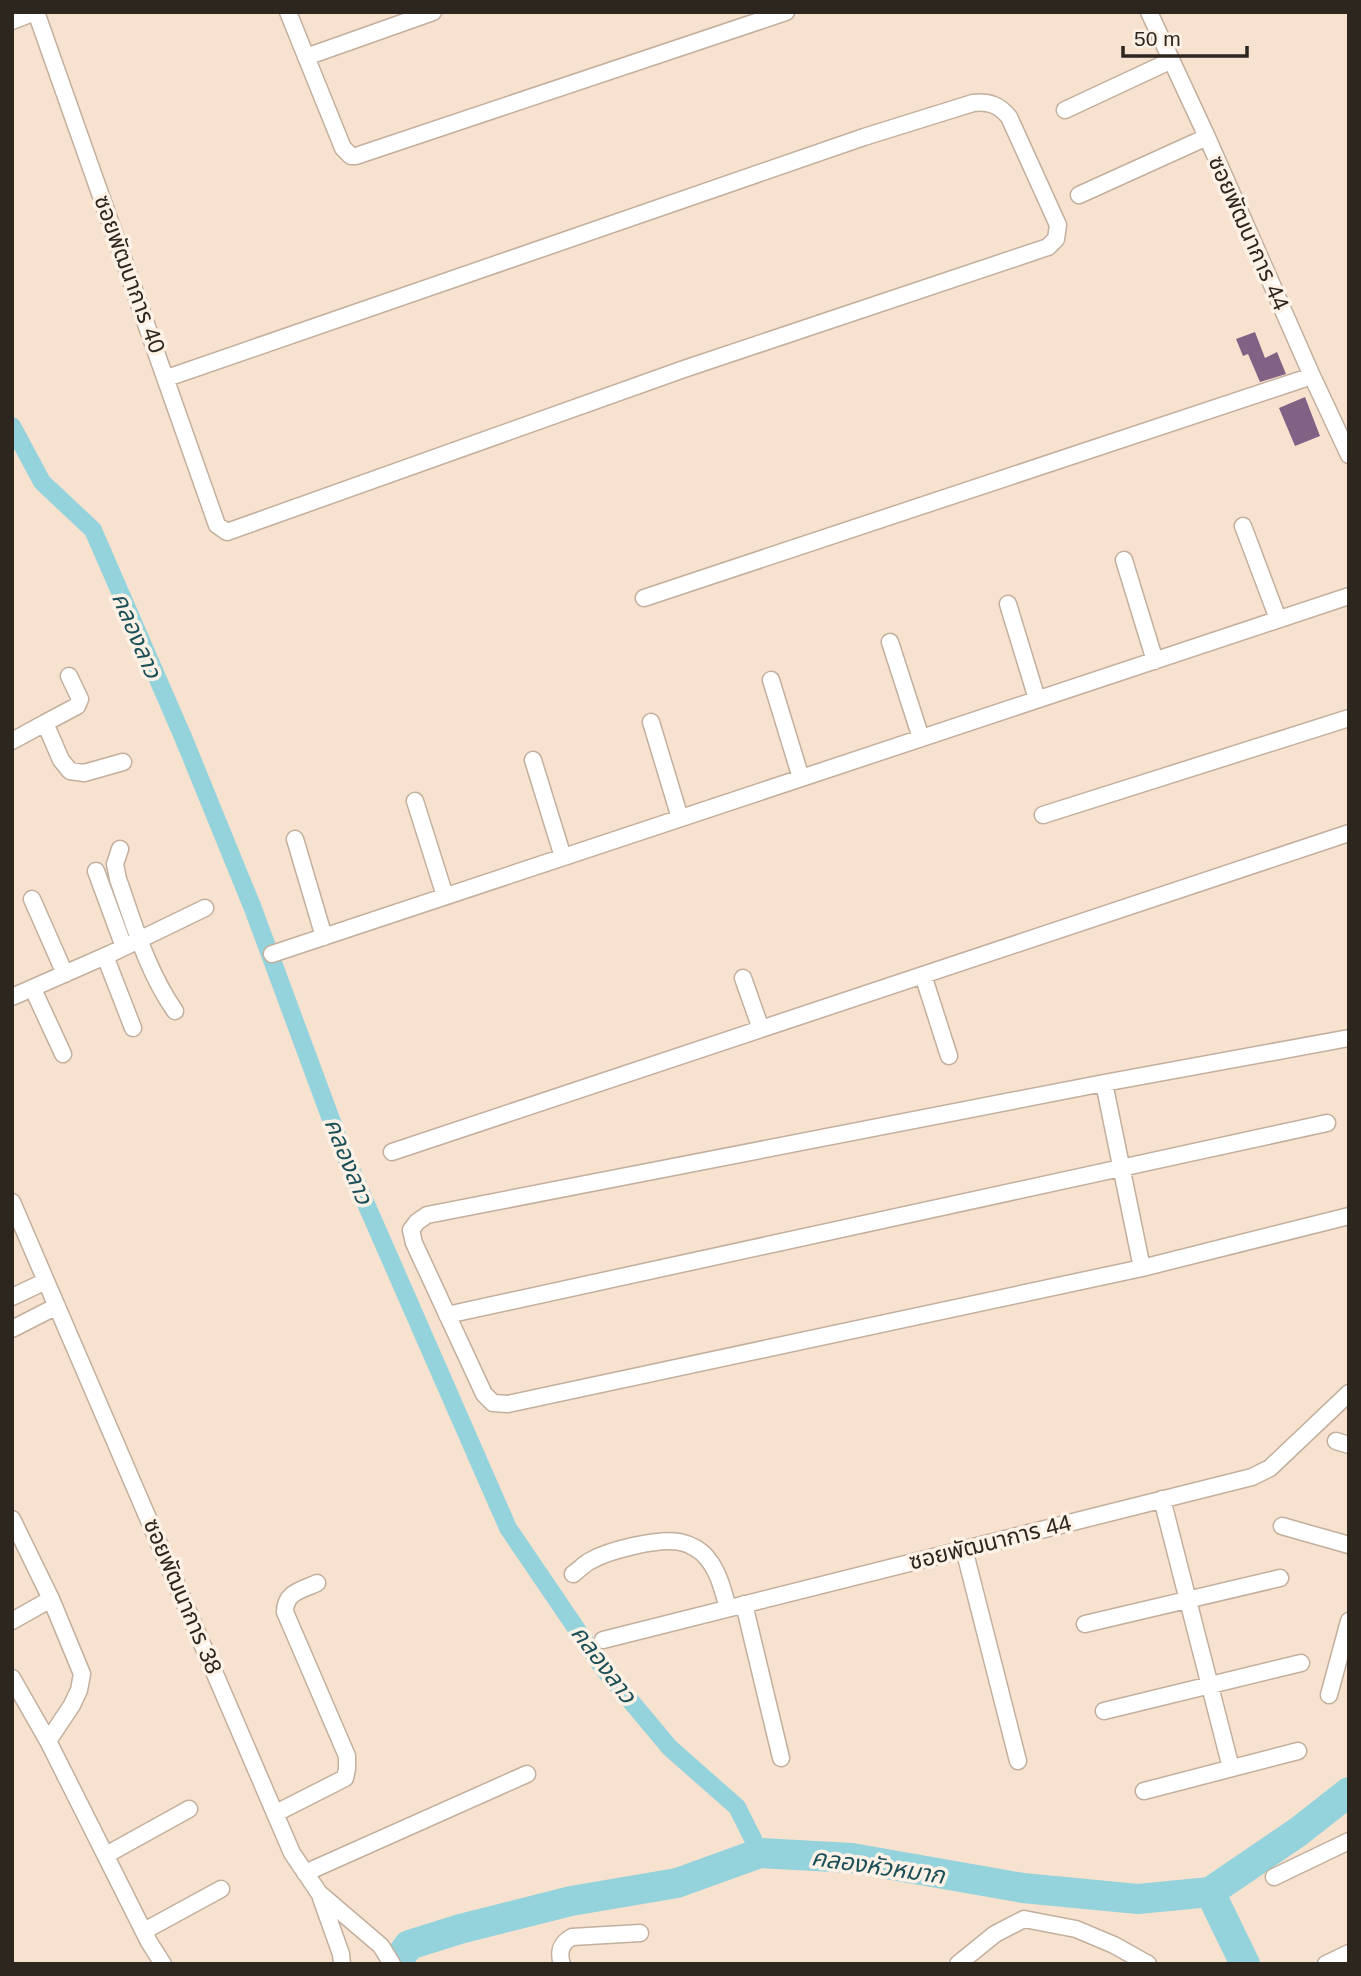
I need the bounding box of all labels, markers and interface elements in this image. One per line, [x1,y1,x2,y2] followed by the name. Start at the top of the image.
[1123,14,1247,58] scale bar
[1134,27,1181,50] text: 50 m
[1203,152,1295,314] street label: ซอยพัฒนาการ 44
[89,191,171,357] street label: ซอยพัฒนาการ 40
[107,588,168,683] water label: คลองลาว
[320,1114,379,1209] water label: คลองลาว
[906,1509,1074,1575] street label: ซอยพัฒนาการ 44
[139,1514,227,1678] street label: ซอยพัฒนาการ 38
[566,1620,643,1709] water label: คลองลาว
[810,1843,948,1889] water label: คลองหัวหมาก

